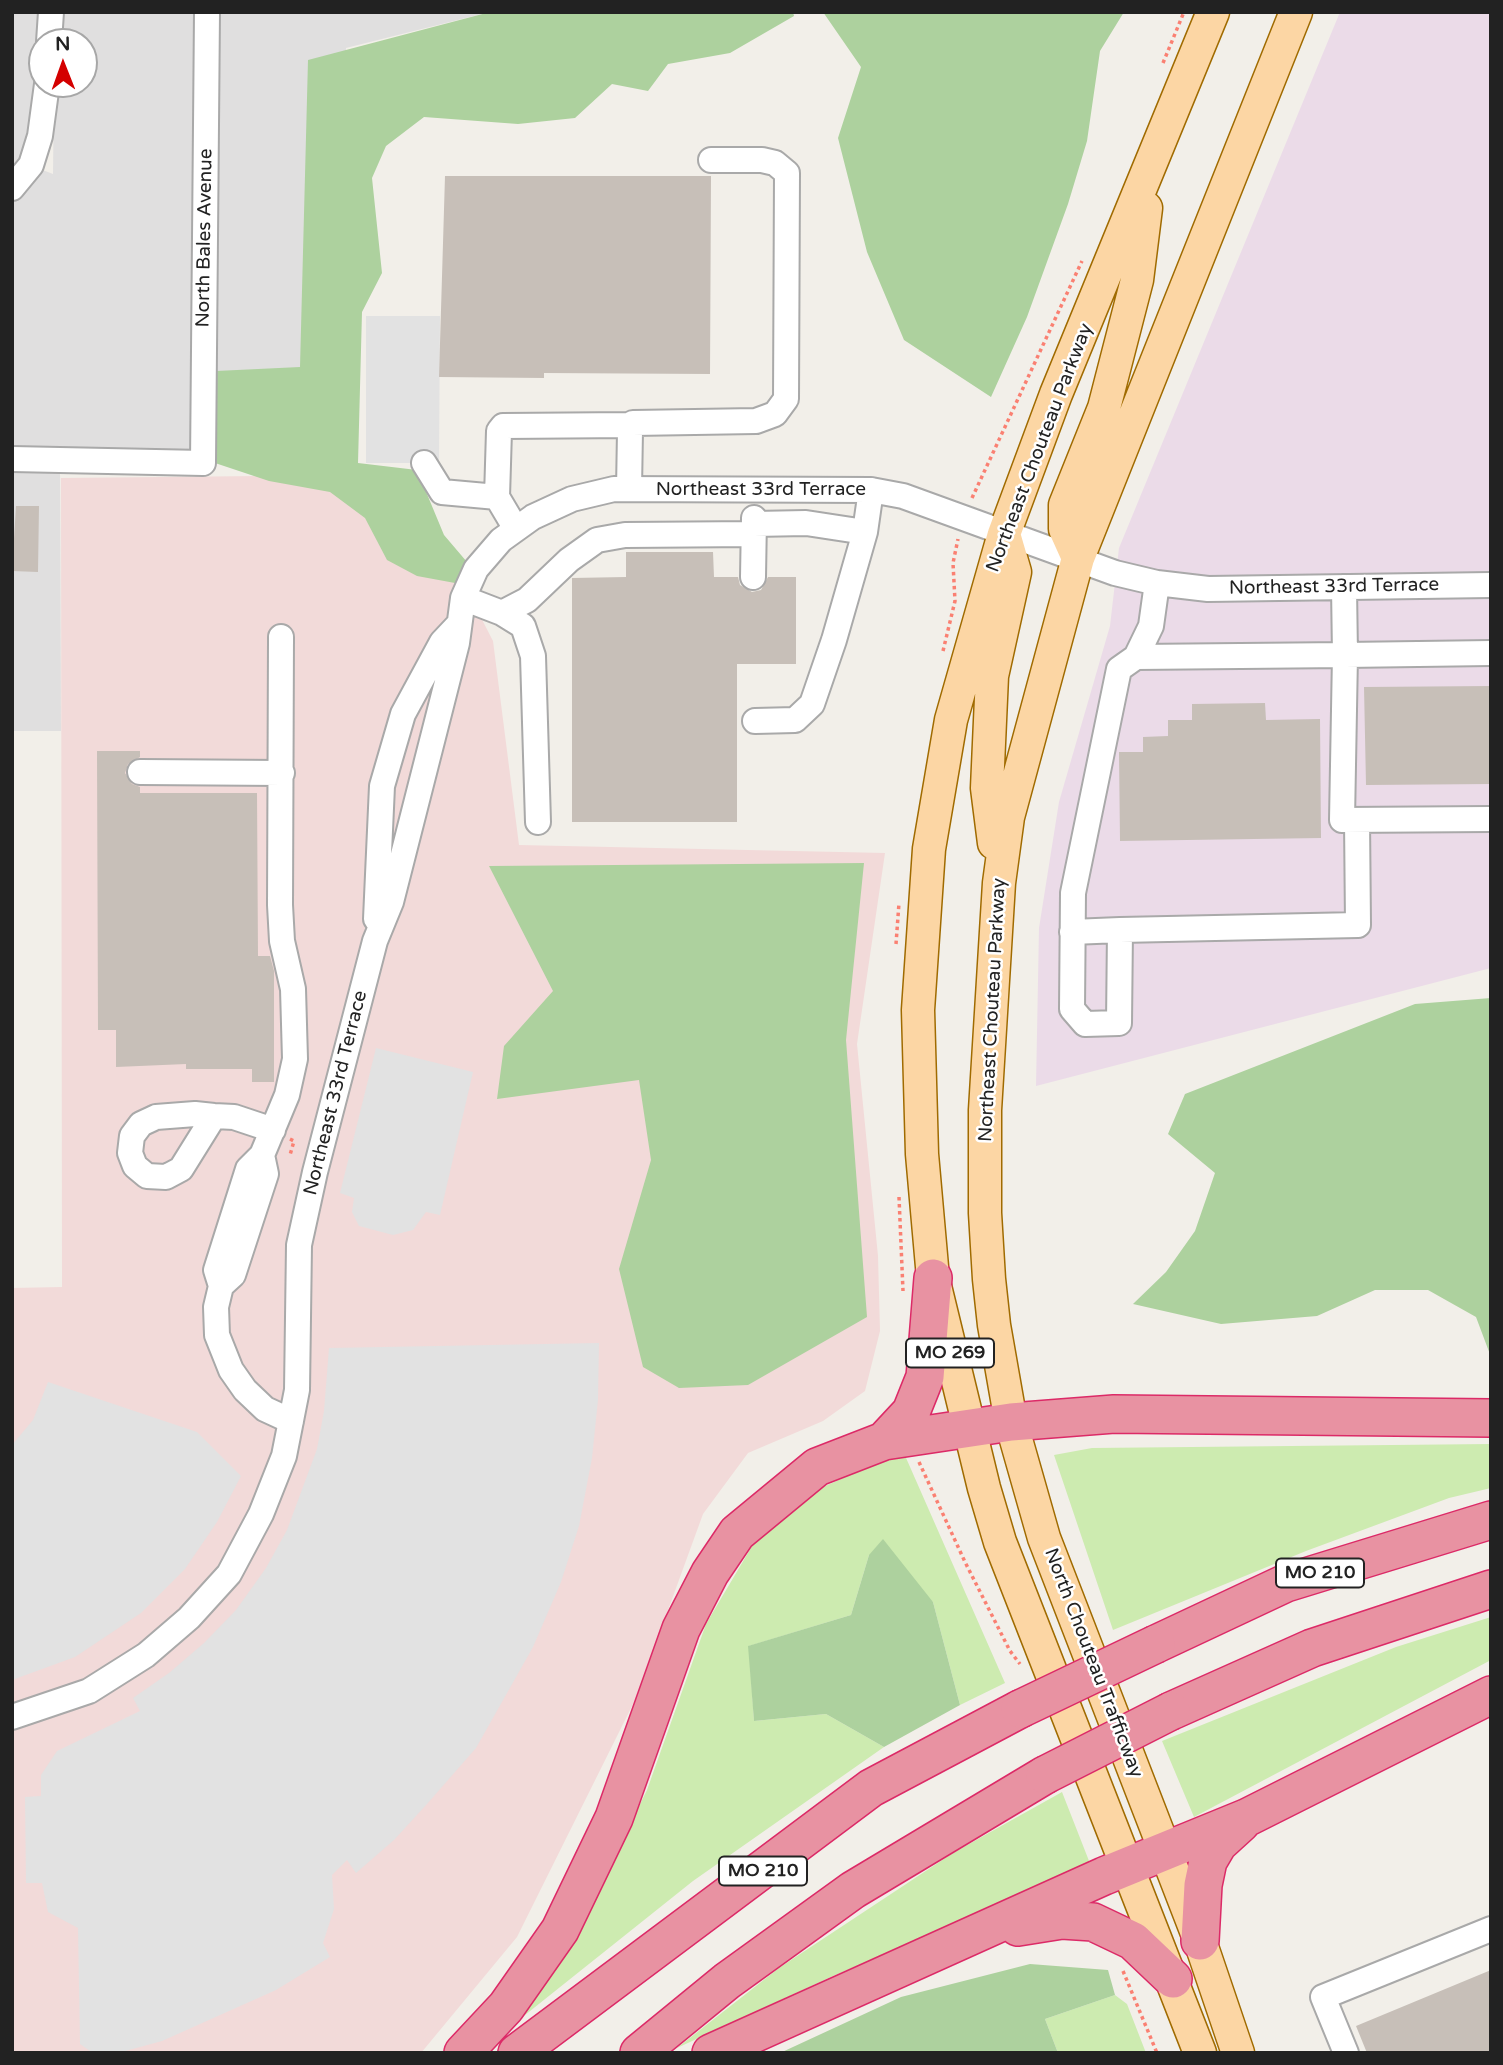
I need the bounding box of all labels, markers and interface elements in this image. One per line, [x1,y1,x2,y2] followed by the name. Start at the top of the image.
[28,28,98,98] north arrow
[55,33,70,55] text: N
[192,148,218,328] street label: North Bales Avenue
[982,320,1098,576] street label: Northeast Chouteau Parkway
[656,479,866,501] street label: Northeast 33rd Terrace
[1229,574,1439,600] street label: Northeast 33rd Terrace
[975,877,1011,1143] street label: Northeast Chouteau Parkway
[300,988,372,1198] street label: Northeast 33rd Terrace
[906,1338,994,1368] road number: MO 269
[1039,1545,1147,1781] street label: North Chouteau Trafficway
[1276,1558,1364,1588] road number: MO 210
[719,1856,807,1885] road number: MO 210

